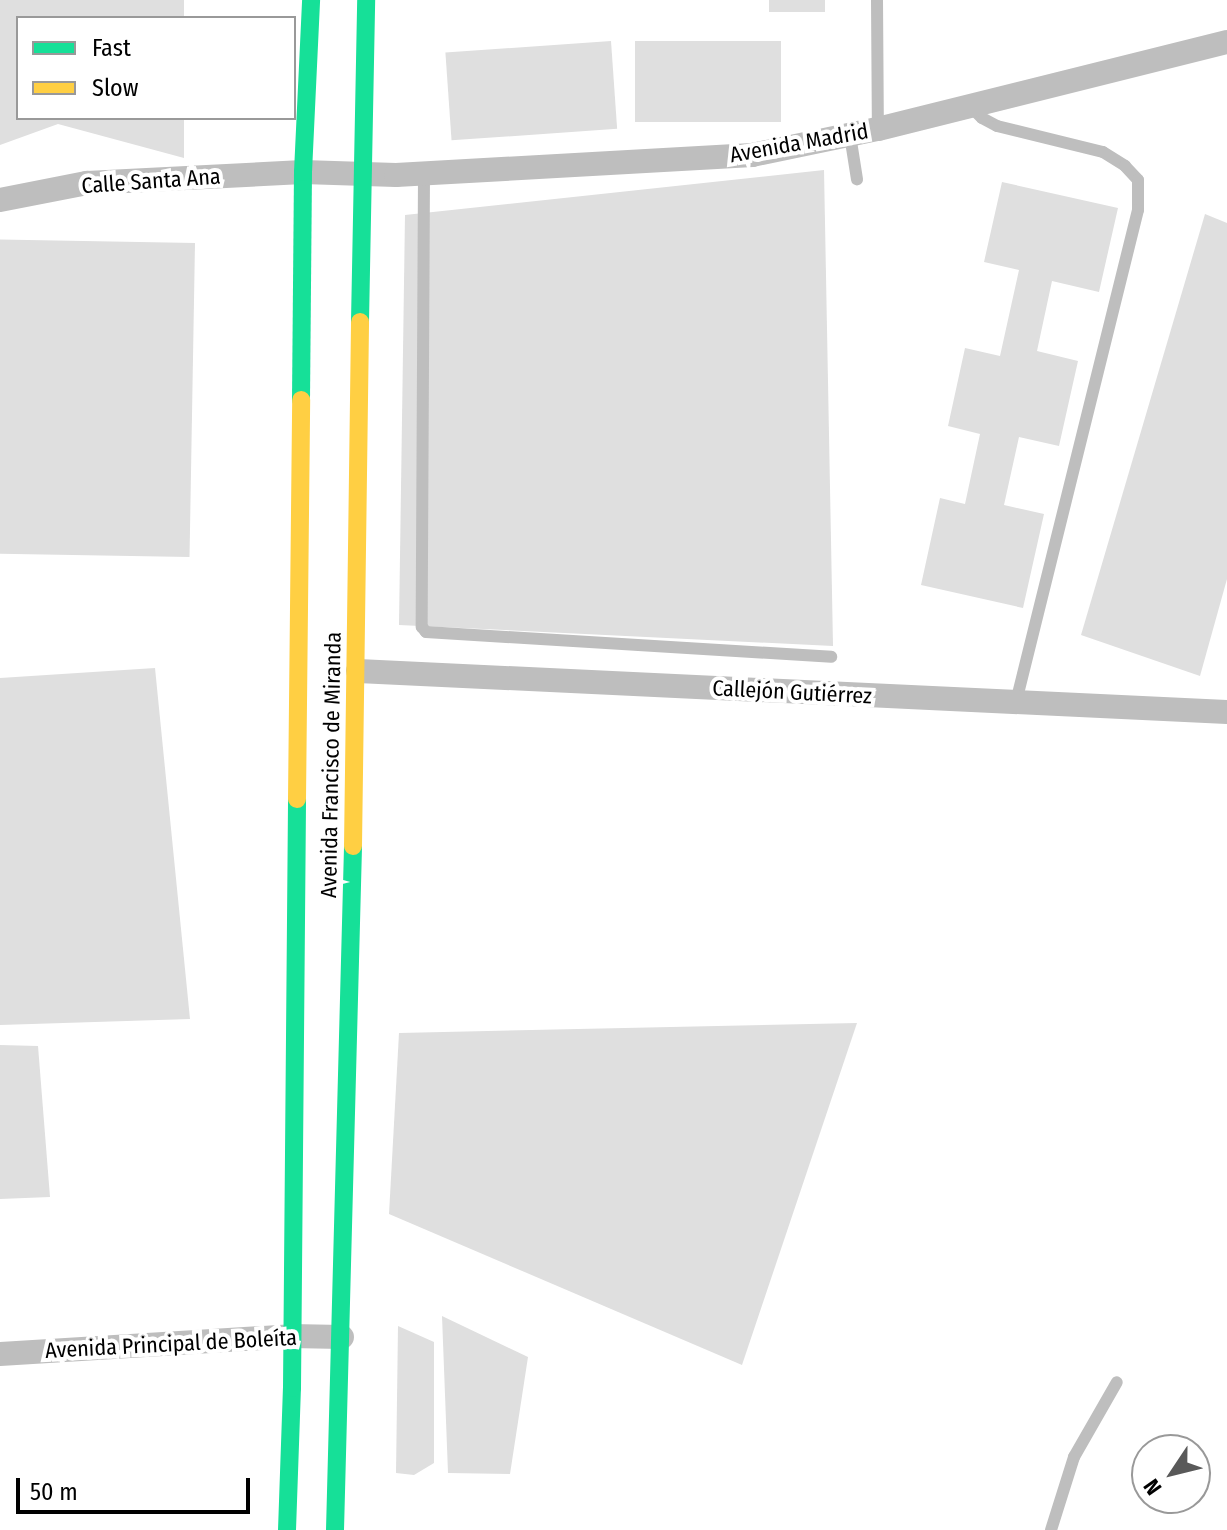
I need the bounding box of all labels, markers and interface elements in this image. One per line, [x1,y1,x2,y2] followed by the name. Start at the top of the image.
[16,16,296,120] legend
[92,34,131,62] text: Fast
[92,74,138,102] text: Slow
[728,118,870,168] street label: Avenida Madrid
[81,163,221,199] street label: Calle Santa Ana
[315,632,347,898] street label: Avenida Francisco de Miranda
[712,675,872,709] street label: Callejón Gutiérrez
[44,1324,298,1364] street label: Avenida Principal de Boleíta
[1131,1434,1211,1514] north arrow
[20,1462,254,1512] scale bar
[1138,1474,1167,1500] text: N
[30,1478,78,1506] text: 50 m

